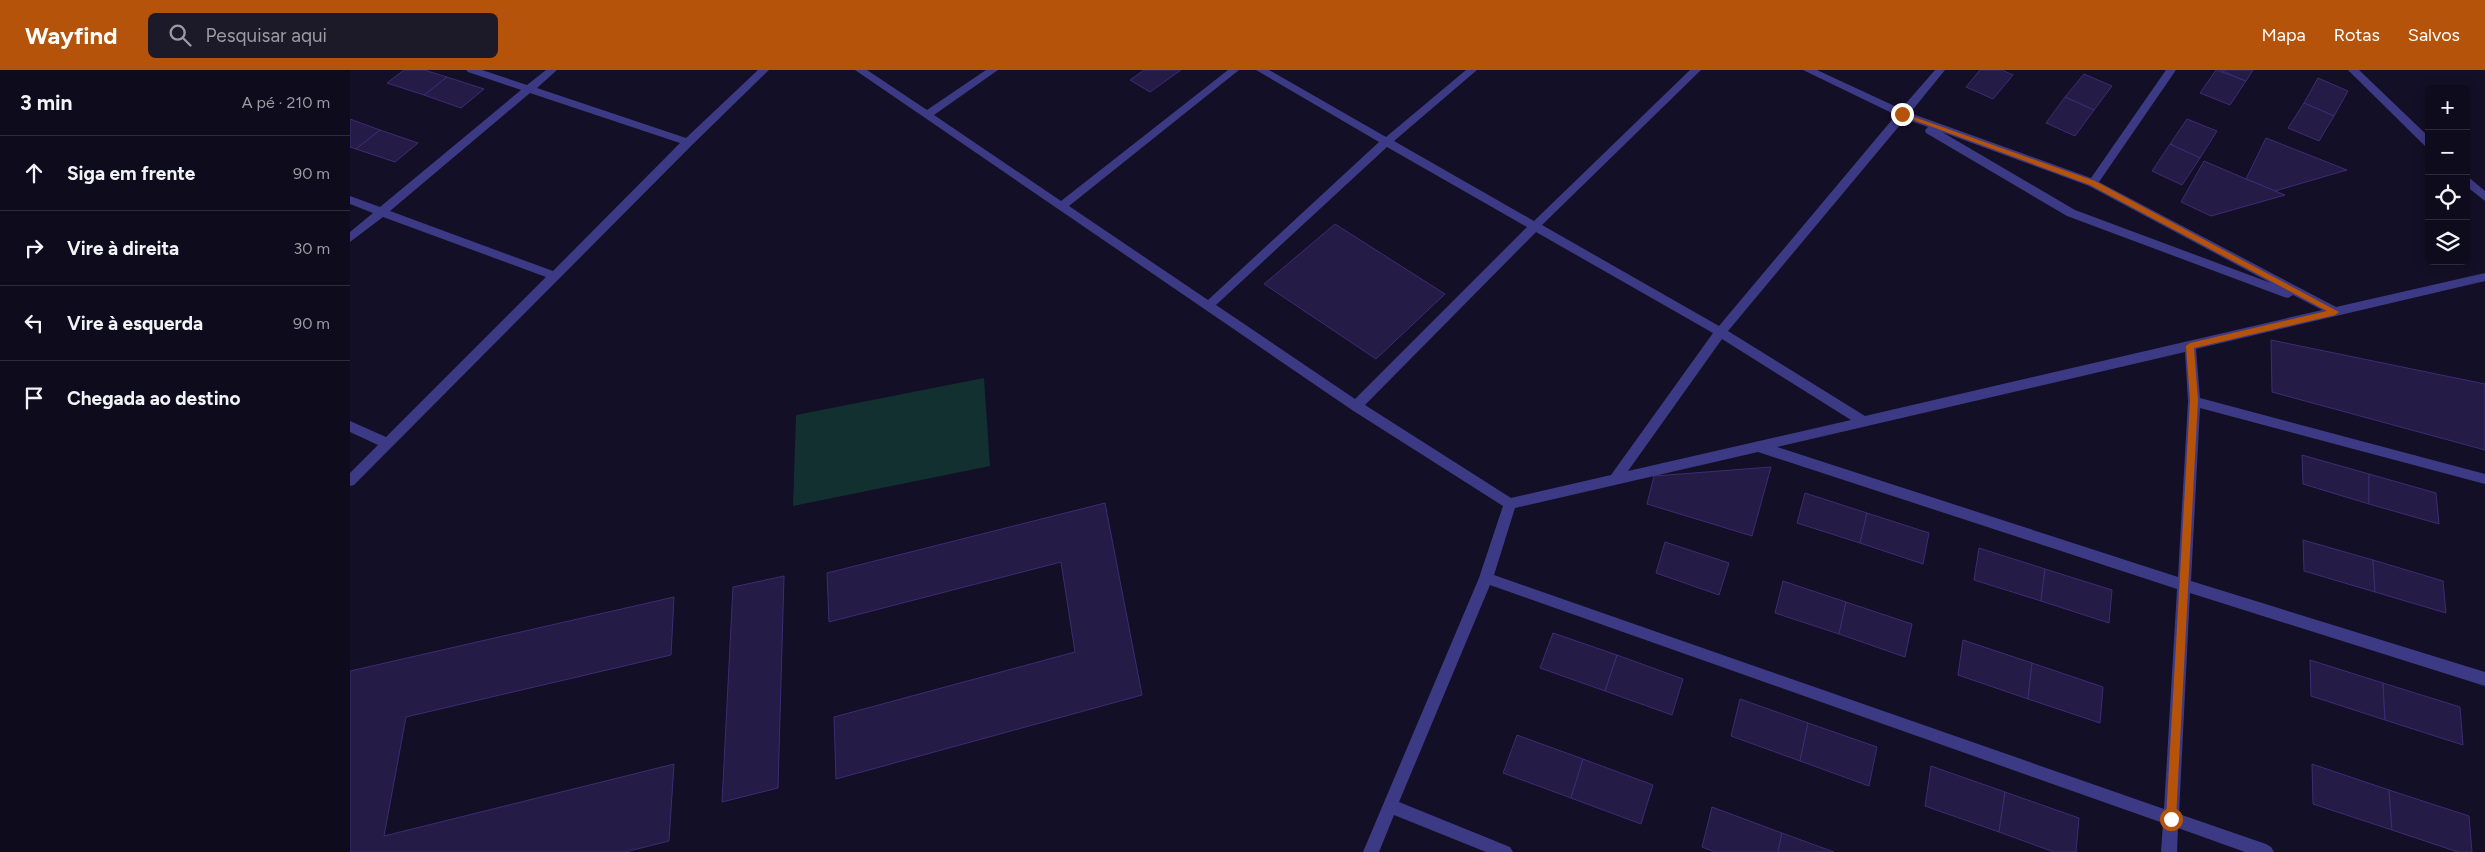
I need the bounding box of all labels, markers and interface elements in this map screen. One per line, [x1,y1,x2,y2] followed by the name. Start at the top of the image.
[148,13,498,58] search box
[25,21,118,50] text: Wayfind
[166,21,194,49] icon: search
[206,24,327,47] text: Pesquisar aqui
[2262,24,2306,46] text: Mapa
[2334,24,2380,46] text: Rotas
[2408,24,2460,46] text: Salvos
[2425,85,2470,265] map controls
[2425,85,2470,130] button: +
[20,90,72,115] text: 3 min
[242,93,330,112] text: A pé · 210 m
[1891,103,1914,126] route end
[2425,130,2470,175] button: −
[20,159,48,187] icon: ahead
[67,162,195,185] text: Siga em frente
[293,164,330,183] text: 90 m
[2425,175,2470,220] button: locate
[2425,220,2470,265] button: layers
[20,234,48,262] icon: right
[67,237,179,260] text: Vire à direita
[293,239,330,258] text: 30 m
[20,309,48,337] icon: left
[67,312,203,335] text: Vire à esquerda
[293,314,330,333] text: 90 m
[20,384,48,412] icon: arrive
[67,387,240,410] text: Chegada ao destino
[2160,808,2183,831] route start

